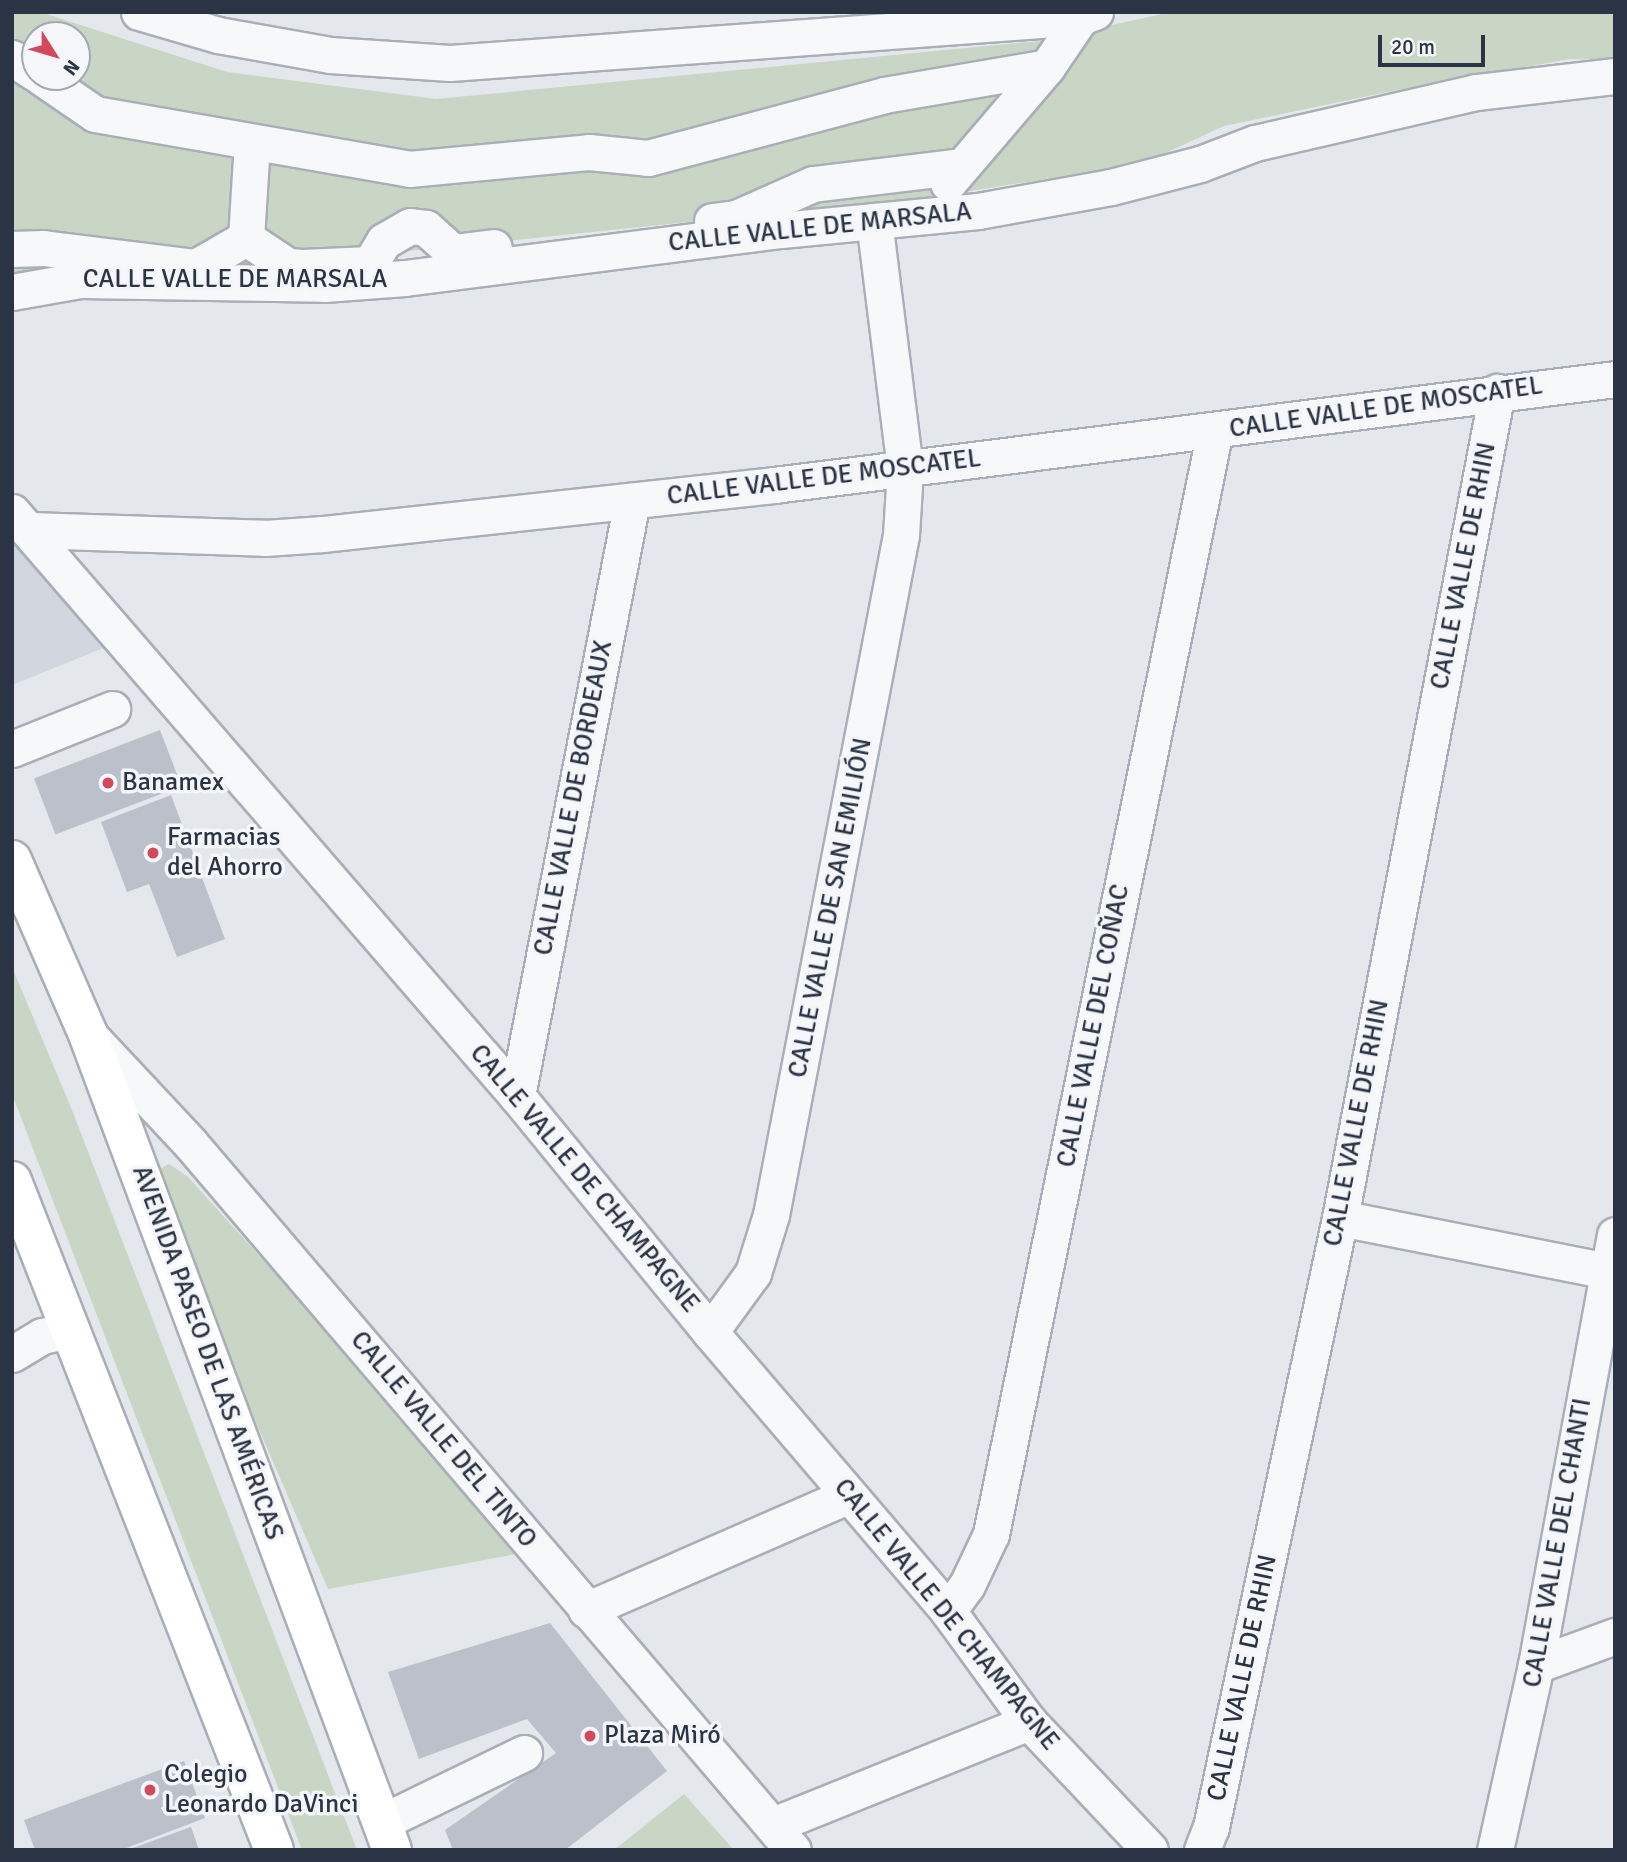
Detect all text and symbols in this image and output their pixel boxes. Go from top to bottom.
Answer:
north arrow [21,21,91,91]
scale bar [1382,21,1489,65]
text: 20 m [1391,34,1435,60]
text: N [58,55,85,80]
street label: CALLE VALLE DE MARSALA [667,197,973,259]
street label: CALLE VALLE DE MARSALA [83,264,387,296]
street label: CALLE VALLE DE MOSCATEL [1227,371,1545,445]
street label: CALLE VALLE DE RHIN [1425,440,1503,692]
street label: CALLE VALLE DE MOSCATEL [665,443,983,513]
street label: CALLE VALLE DE BORDEAUX [528,638,620,958]
street label: CALLE VALLE DE SAN EMILIÓN [783,736,879,1080]
place label: Banamex [122,767,224,799]
marker: Banamex [100,775,116,791]
place label: Farmacias del Ahorro [167,822,283,884]
marker: Farmacias del Ahorro [145,845,161,861]
street label: CALLE VALLE DEL COÑAC [1051,882,1137,1170]
street label: CALLE VALLE DE RHIN [1318,997,1396,1249]
street label: CALLE VALLE DE CHAMPAGNE [463,1039,705,1319]
street label: AVENIDA PASEO DE LAS AMÉRICAS [125,1162,289,1544]
street label: CALLE VALLE DEL TINTO [343,1325,543,1555]
street label: CALLE VALLE DEL CHANTI [1517,1396,1599,1690]
street label: CALLE VALLE DE CHAMPAGNE [827,1473,1065,1757]
street label: CALLE VALLE DE RHIN [1202,1552,1284,1804]
place label: Plaza Miró [604,1720,721,1752]
marker: Plaza Miró [582,1728,598,1744]
place label: Colegio Leonardo DaVinci [164,1759,359,1820]
marker: Colegio Leonardo DaVinci [142,1782,158,1798]

